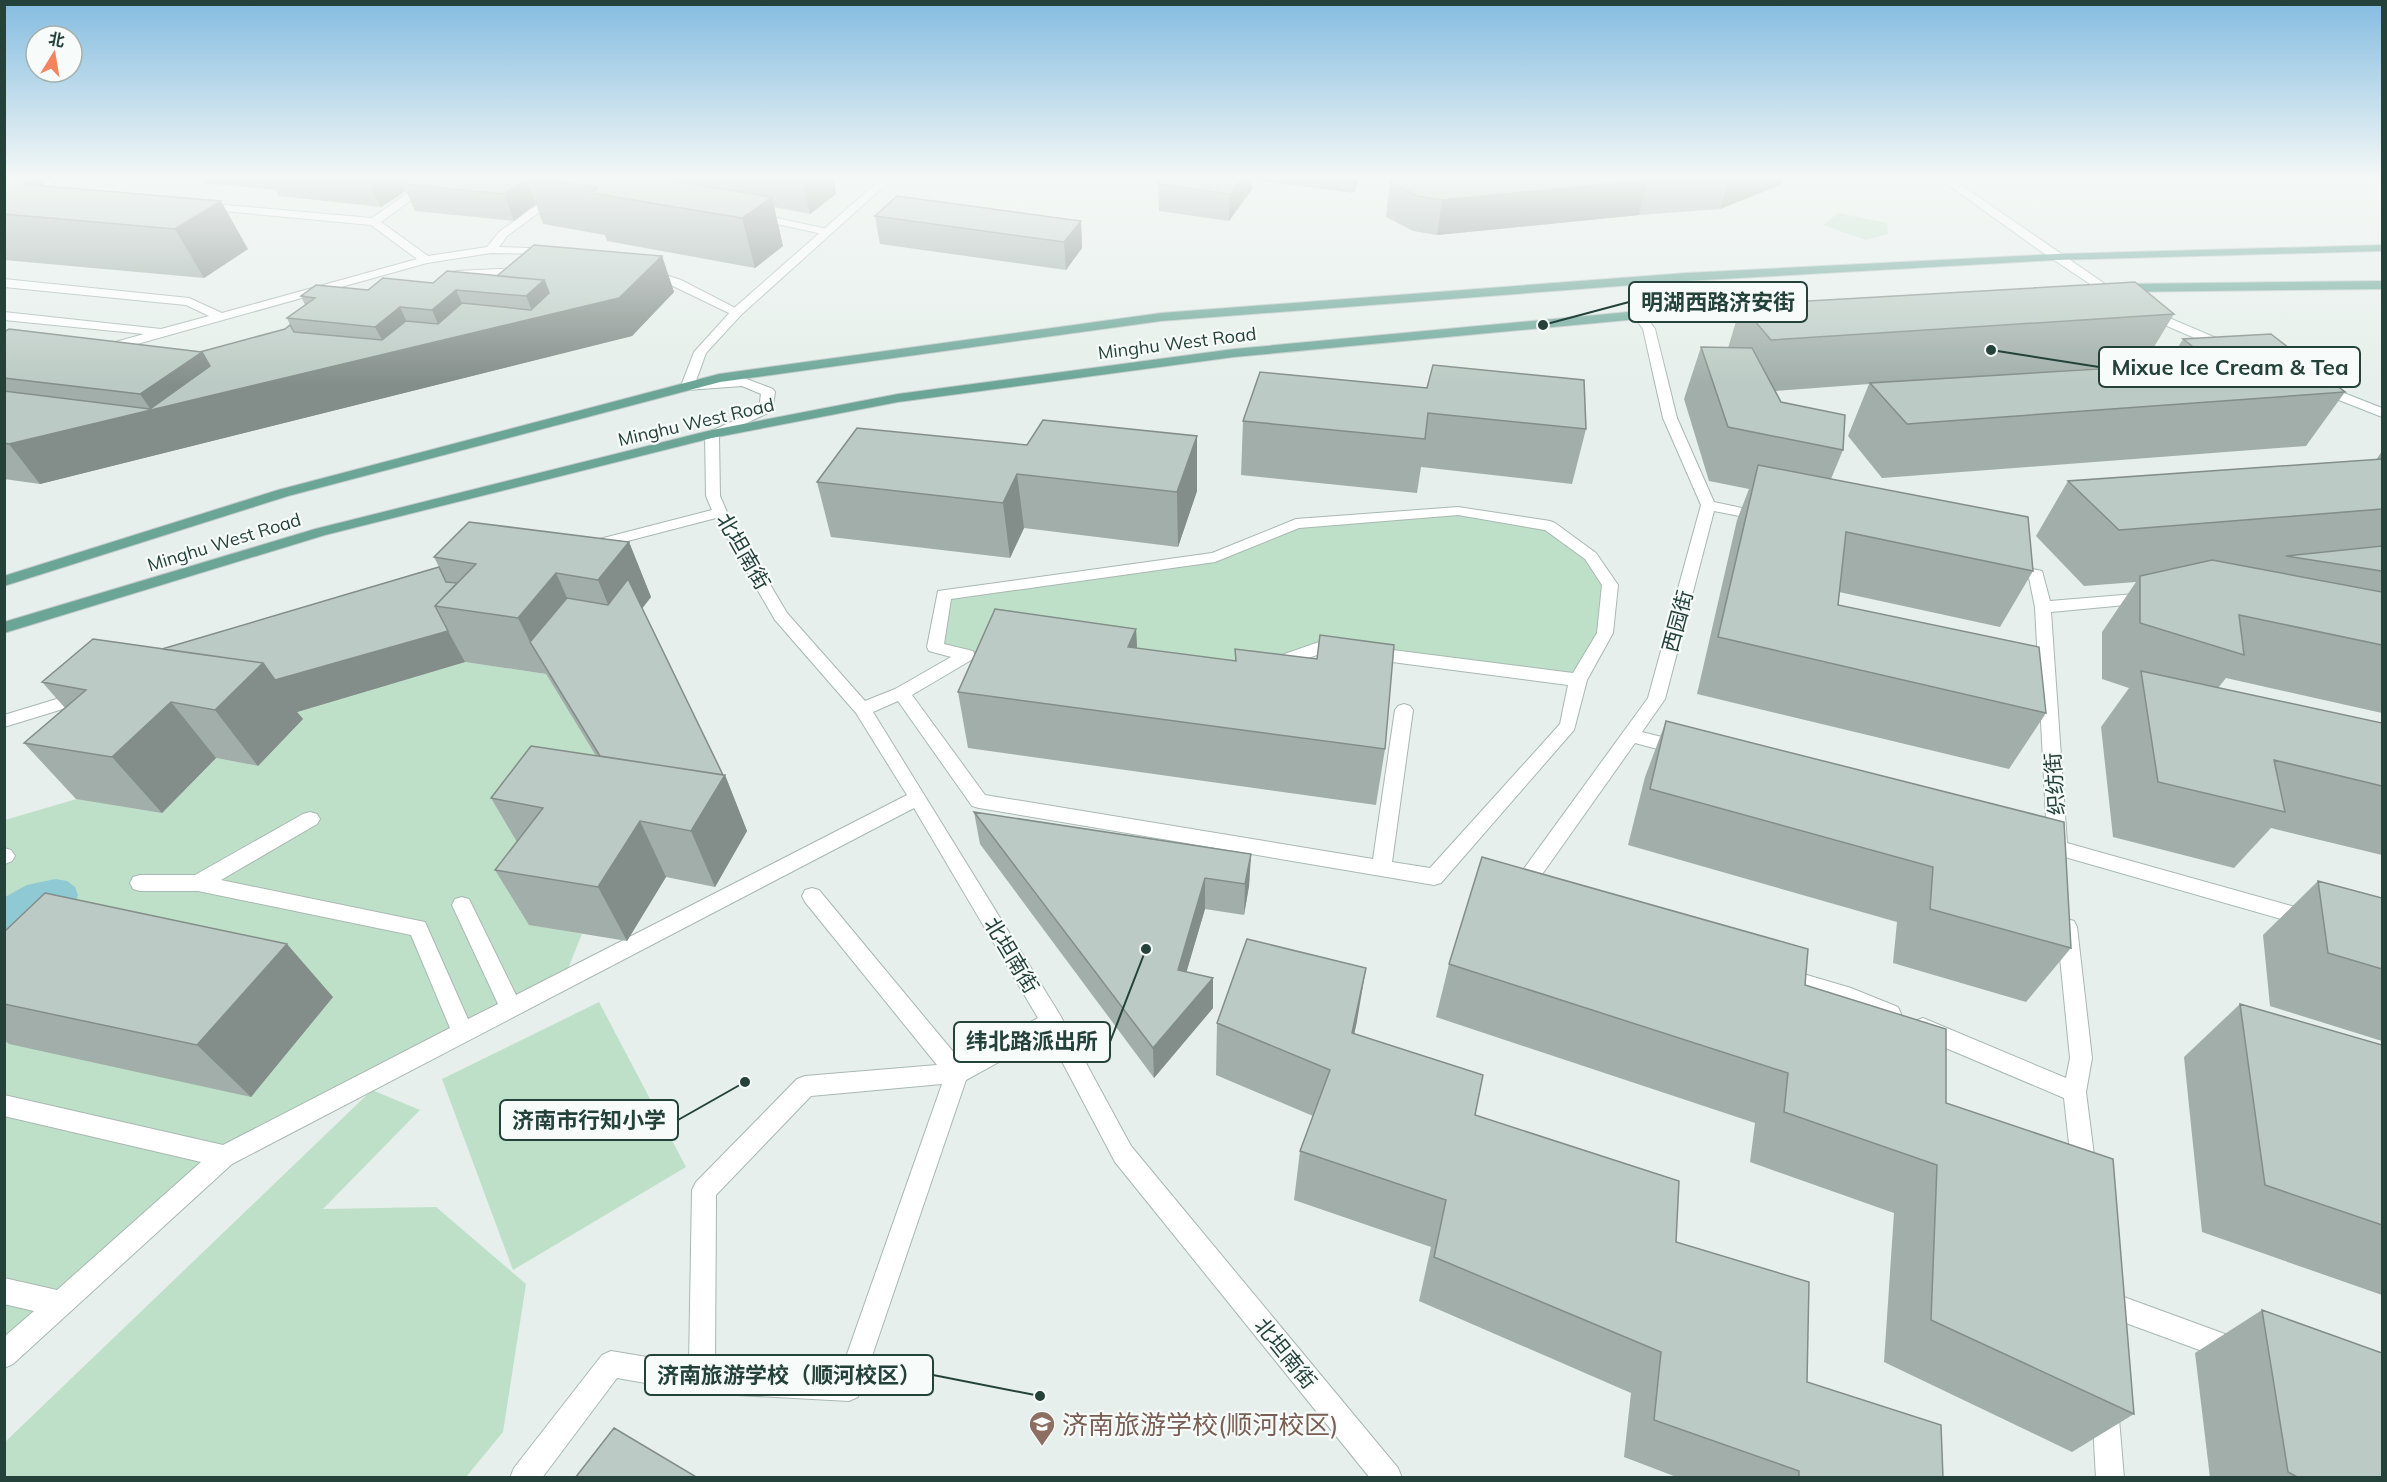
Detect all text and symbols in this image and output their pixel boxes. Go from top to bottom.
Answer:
north arrow [24,24,84,84]
text: 北 [47,28,67,51]
callout: 明湖西路济安街 [1629,282,1807,322]
text: 明湖西路济安街 [1641,288,1795,316]
street label: Minghu West Road [1096,322,1258,364]
callout: Mixue Ice Cream & Tea [2099,347,2360,387]
text: Mixue Ice Cream & Tea [2111,353,2349,381]
street label: Minghu West Road [616,393,776,451]
street label: Minghu West Road [144,508,304,576]
street label: 北坦南街 [712,508,776,594]
street label: 西园街 [1656,587,1698,655]
street label: 织纺街 [2039,752,2069,816]
street label: 北坦南街 [979,912,1045,998]
callout: 纬北路派出所 [954,1022,1110,1062]
text: 纬北路派出所 [966,1027,1098,1055]
callout: 济南市行知小学 [500,1100,678,1140]
text: 济南市行知小学 [512,1106,666,1134]
street label: 北坦南街 [1249,1312,1323,1394]
callout: 济南旅游学校（顺河校区） [645,1355,933,1395]
text: 济南旅游学校（顺河校区） [657,1361,921,1389]
place label: 济南旅游学校(顺河校区) [1062,1408,1339,1441]
school or university icon: 济南旅游学校(顺河校区) [1027,1409,1057,1447]

